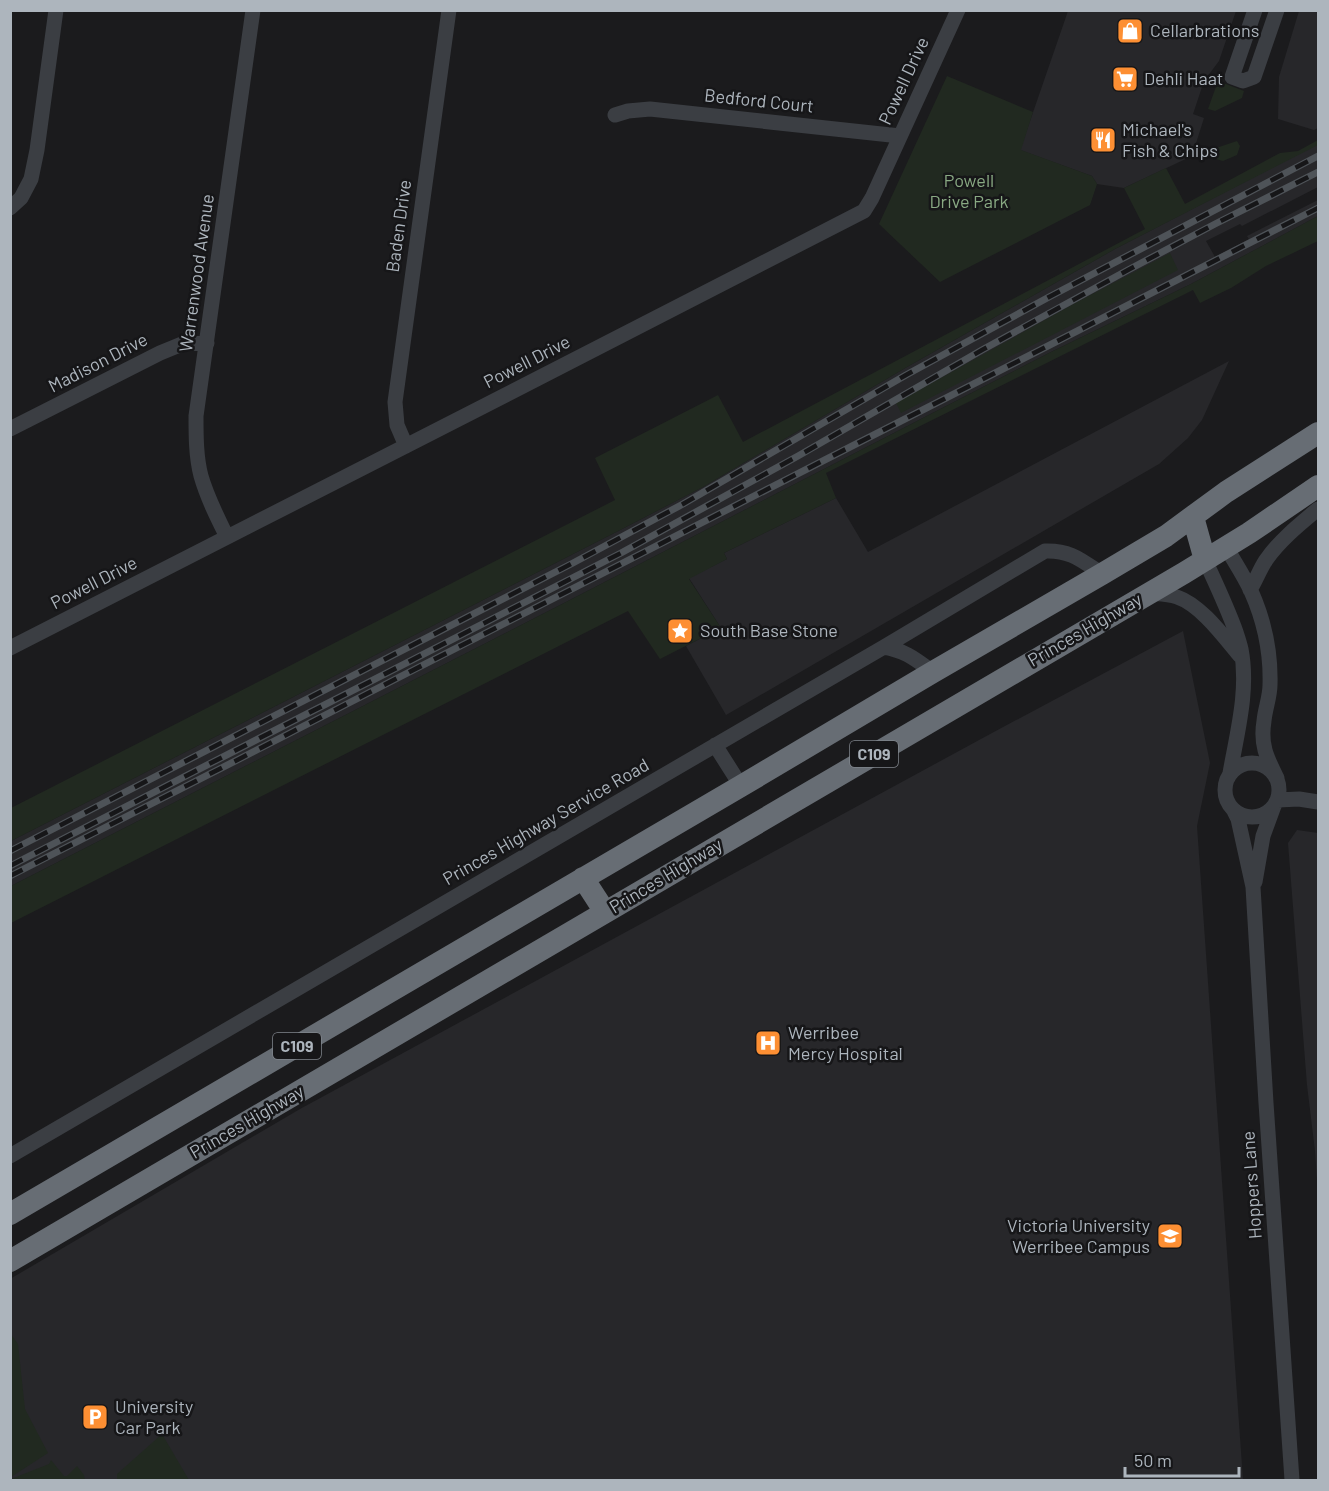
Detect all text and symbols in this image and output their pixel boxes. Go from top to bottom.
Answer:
shop icon: Cellarbrations [1115,16,1145,46]
place label: Cellarbrations [1150,19,1259,41]
street label: Powell Drive [873,33,933,128]
supermarket icon: Dehli Haat [1110,64,1140,94]
place label: Dehli Haat [1144,67,1223,89]
street label: Bedford Court [703,83,815,117]
place label: Michael's Fish & Chips [1122,118,1218,161]
restaurant icon: Michael's Fish & Chips [1088,125,1118,155]
park label: Powell Drive Park [929,169,1009,212]
street label: Baden Drive [381,178,415,274]
street label: Warrenwood Avenue [174,192,218,353]
street label: Madison Drive [44,328,151,397]
street label: Powell Drive [480,330,573,392]
street label: Powell Drive [47,551,140,613]
street label: Princes Highway [1024,588,1145,671]
place icon: South Base Stone [665,616,695,646]
place label: South Base Stone [700,619,838,641]
road number: C109 [850,741,898,767]
street label: Princes Highway Service Road [439,753,652,889]
street label: Princes Highway [605,833,726,918]
place label: Werribee Mercy Hospital [788,1021,903,1064]
hospital icon: Werribee Mercy Hospital [753,1028,783,1058]
road number: C109 [273,1033,321,1059]
street label: Princes Highway [186,1080,307,1163]
street label: Hoppers Lane [1236,1130,1266,1240]
place label: Victoria University Werribee Campus [1007,1214,1150,1257]
school or university icon: Victoria University Werribee Campus [1155,1221,1185,1251]
place label: University Car Park [115,1395,193,1438]
parking icon: University Car Park [80,1402,110,1432]
scale bar [1125,1440,1239,1478]
text: 50 m [1134,1449,1172,1471]

